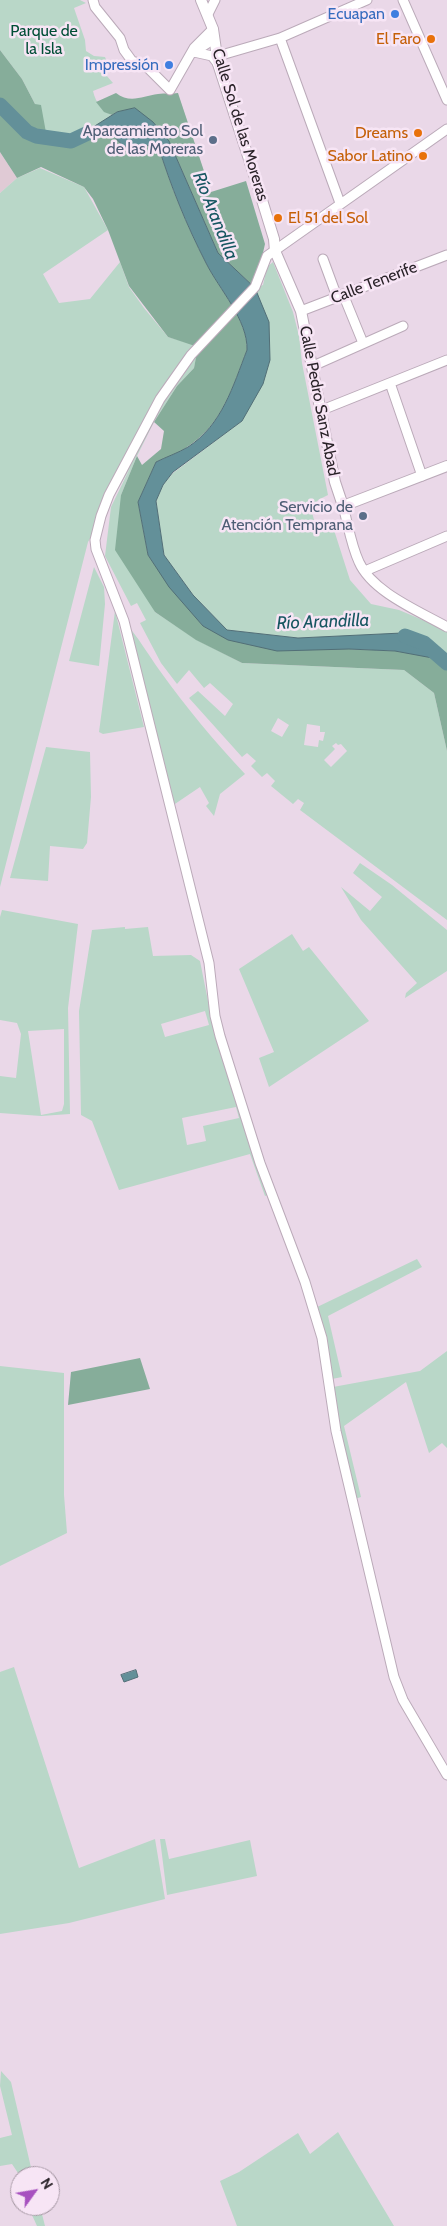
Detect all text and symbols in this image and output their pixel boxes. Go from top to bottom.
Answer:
place label: Ecuapan [328,4,385,24]
marker: Ecuapan [389,8,401,20]
park label: Parque de la Isla [10,21,78,59]
place label: El Faro [376,29,421,49]
marker: El Faro [425,33,437,45]
street label: Calle Sol de las Moreras [208,46,272,204]
place label: Impressión [85,55,159,75]
marker: Impressión [163,59,175,71]
place label: Aparcamiento Sol de las Moreras [83,121,203,159]
place label: Dreams [355,123,408,143]
marker: Dreams [412,127,424,139]
marker: Aparcamiento Sol de las Moreras [207,134,219,146]
place label: Sabor Latino [328,146,413,166]
marker: Sabor Latino [417,150,429,162]
water label: Río Arandilla [188,169,242,263]
place label: El 51 del Sol [288,208,368,228]
marker: El 51 del Sol [272,212,284,224]
street label: Calle Tenerife [328,258,420,308]
street label: Calle Pedro Sanz Abad [295,324,343,478]
place label: Servicio de Atención Temprana [221,497,353,535]
marker: Servicio de Atención Temprana [357,510,369,522]
water label: Río Arandilla [276,610,370,634]
north arrow [10,2166,60,2216]
text: N [37,2175,57,2193]

